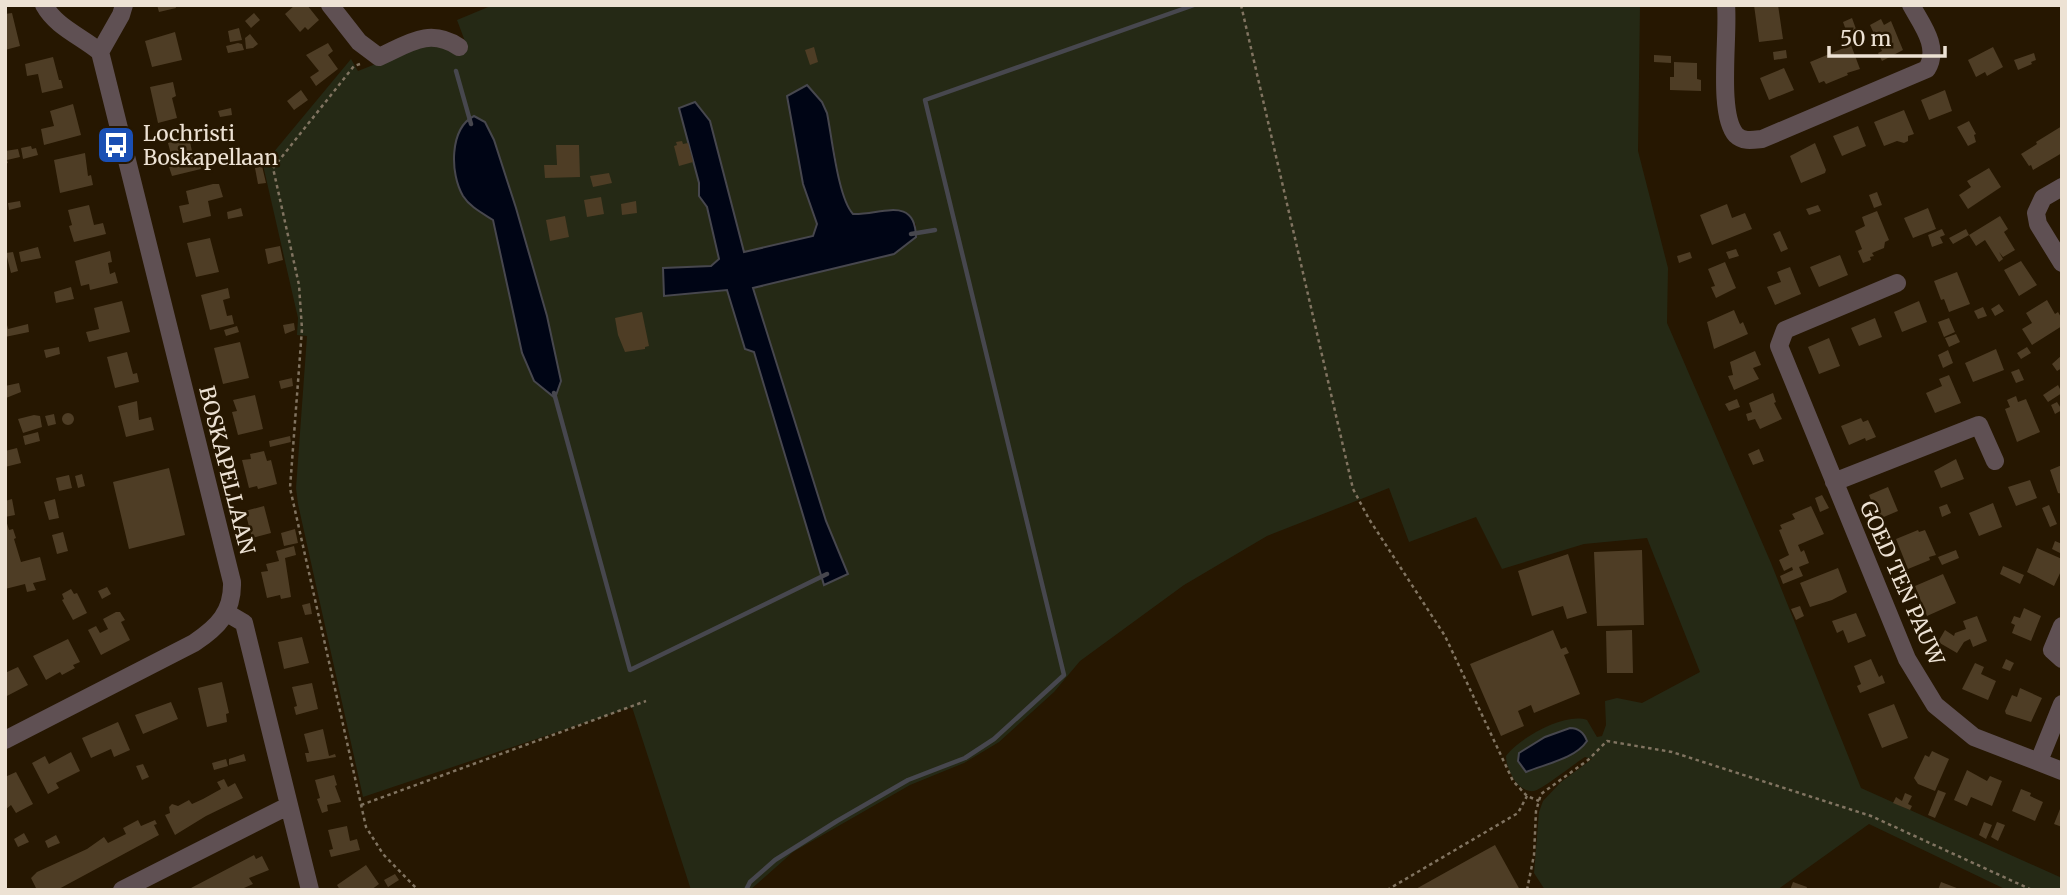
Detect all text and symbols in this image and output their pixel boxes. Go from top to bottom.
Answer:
scale bar [1829,14,1944,58]
text: 50 m [1840,25,1891,52]
place label: Lochristi Boskapellaan [143,120,278,171]
bus stop icon: Lochristi Boskapellaan [95,124,137,166]
street label: BOSKAPELLAAN [193,383,261,557]
street label: GOED TEN PAUW [1854,497,1951,670]

